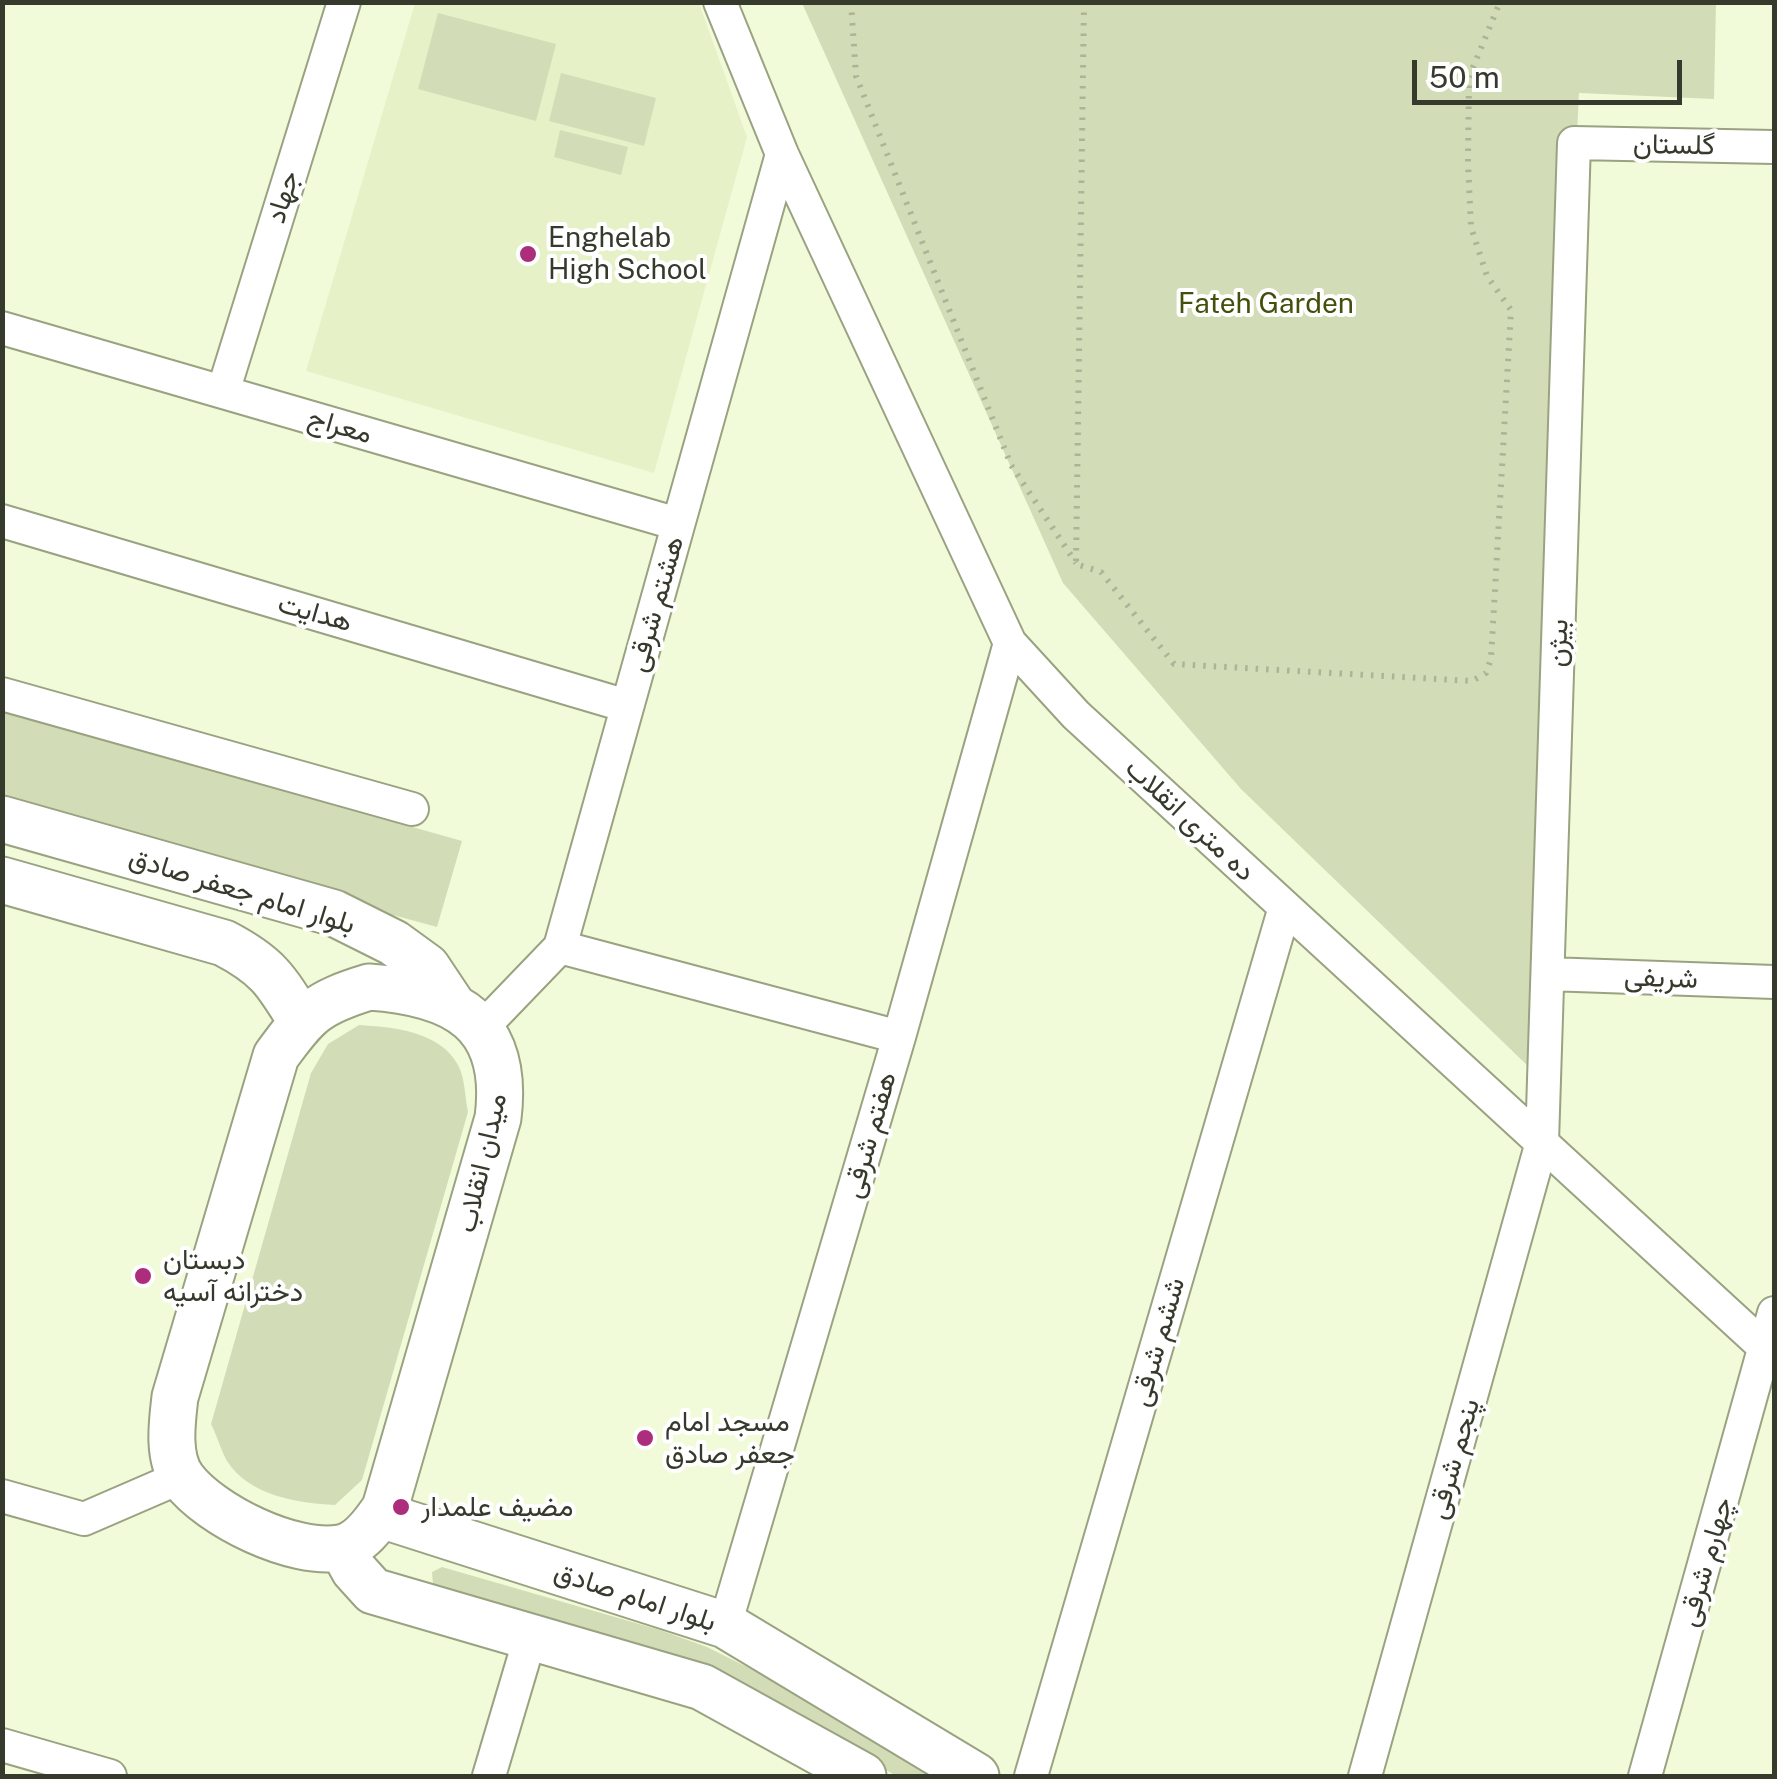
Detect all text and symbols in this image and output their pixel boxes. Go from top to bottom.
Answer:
scale bar [1417,40,1687,102]
text: 50 m [1429,59,1500,95]
street label: گلستان [1633,127,1715,163]
street label: جهاد [259,167,307,227]
place label: Enghelab High School [548,221,707,287]
marker: Enghelab High School [517,243,539,265]
park label: Fateh Garden [1178,287,1354,321]
street label: معراج [304,401,376,451]
street label: هشتم شرقی [621,532,691,676]
street label: هدایت [274,586,356,640]
street label: بیژن [1540,618,1576,668]
street label: ده متری انقلاب [1118,751,1262,889]
street label: بلوار امام جعفر صادق [125,841,359,941]
street label: شریفی [1624,960,1698,996]
street label: هفتم شرقی [836,1068,904,1202]
street label: میدان انقلاب [450,1090,514,1236]
place label: دبستان دخترانه آسیه [163,1243,303,1309]
marker: دبستان دخترانه آسیه [132,1265,154,1287]
street label: ششم شرقی [1124,1274,1192,1410]
street label: پنجم شرقی [1421,1395,1487,1523]
place label: مسجد امام جعفر صادق [665,1405,795,1471]
marker: مسجد امام جعفر صادق [634,1427,656,1449]
place label: مضیف علمدار [421,1490,574,1524]
street label: چهارم شرقی [1672,1494,1740,1630]
marker: مضیف علمدار [390,1496,412,1518]
street label: بلوار امام صادق [550,1555,720,1639]

